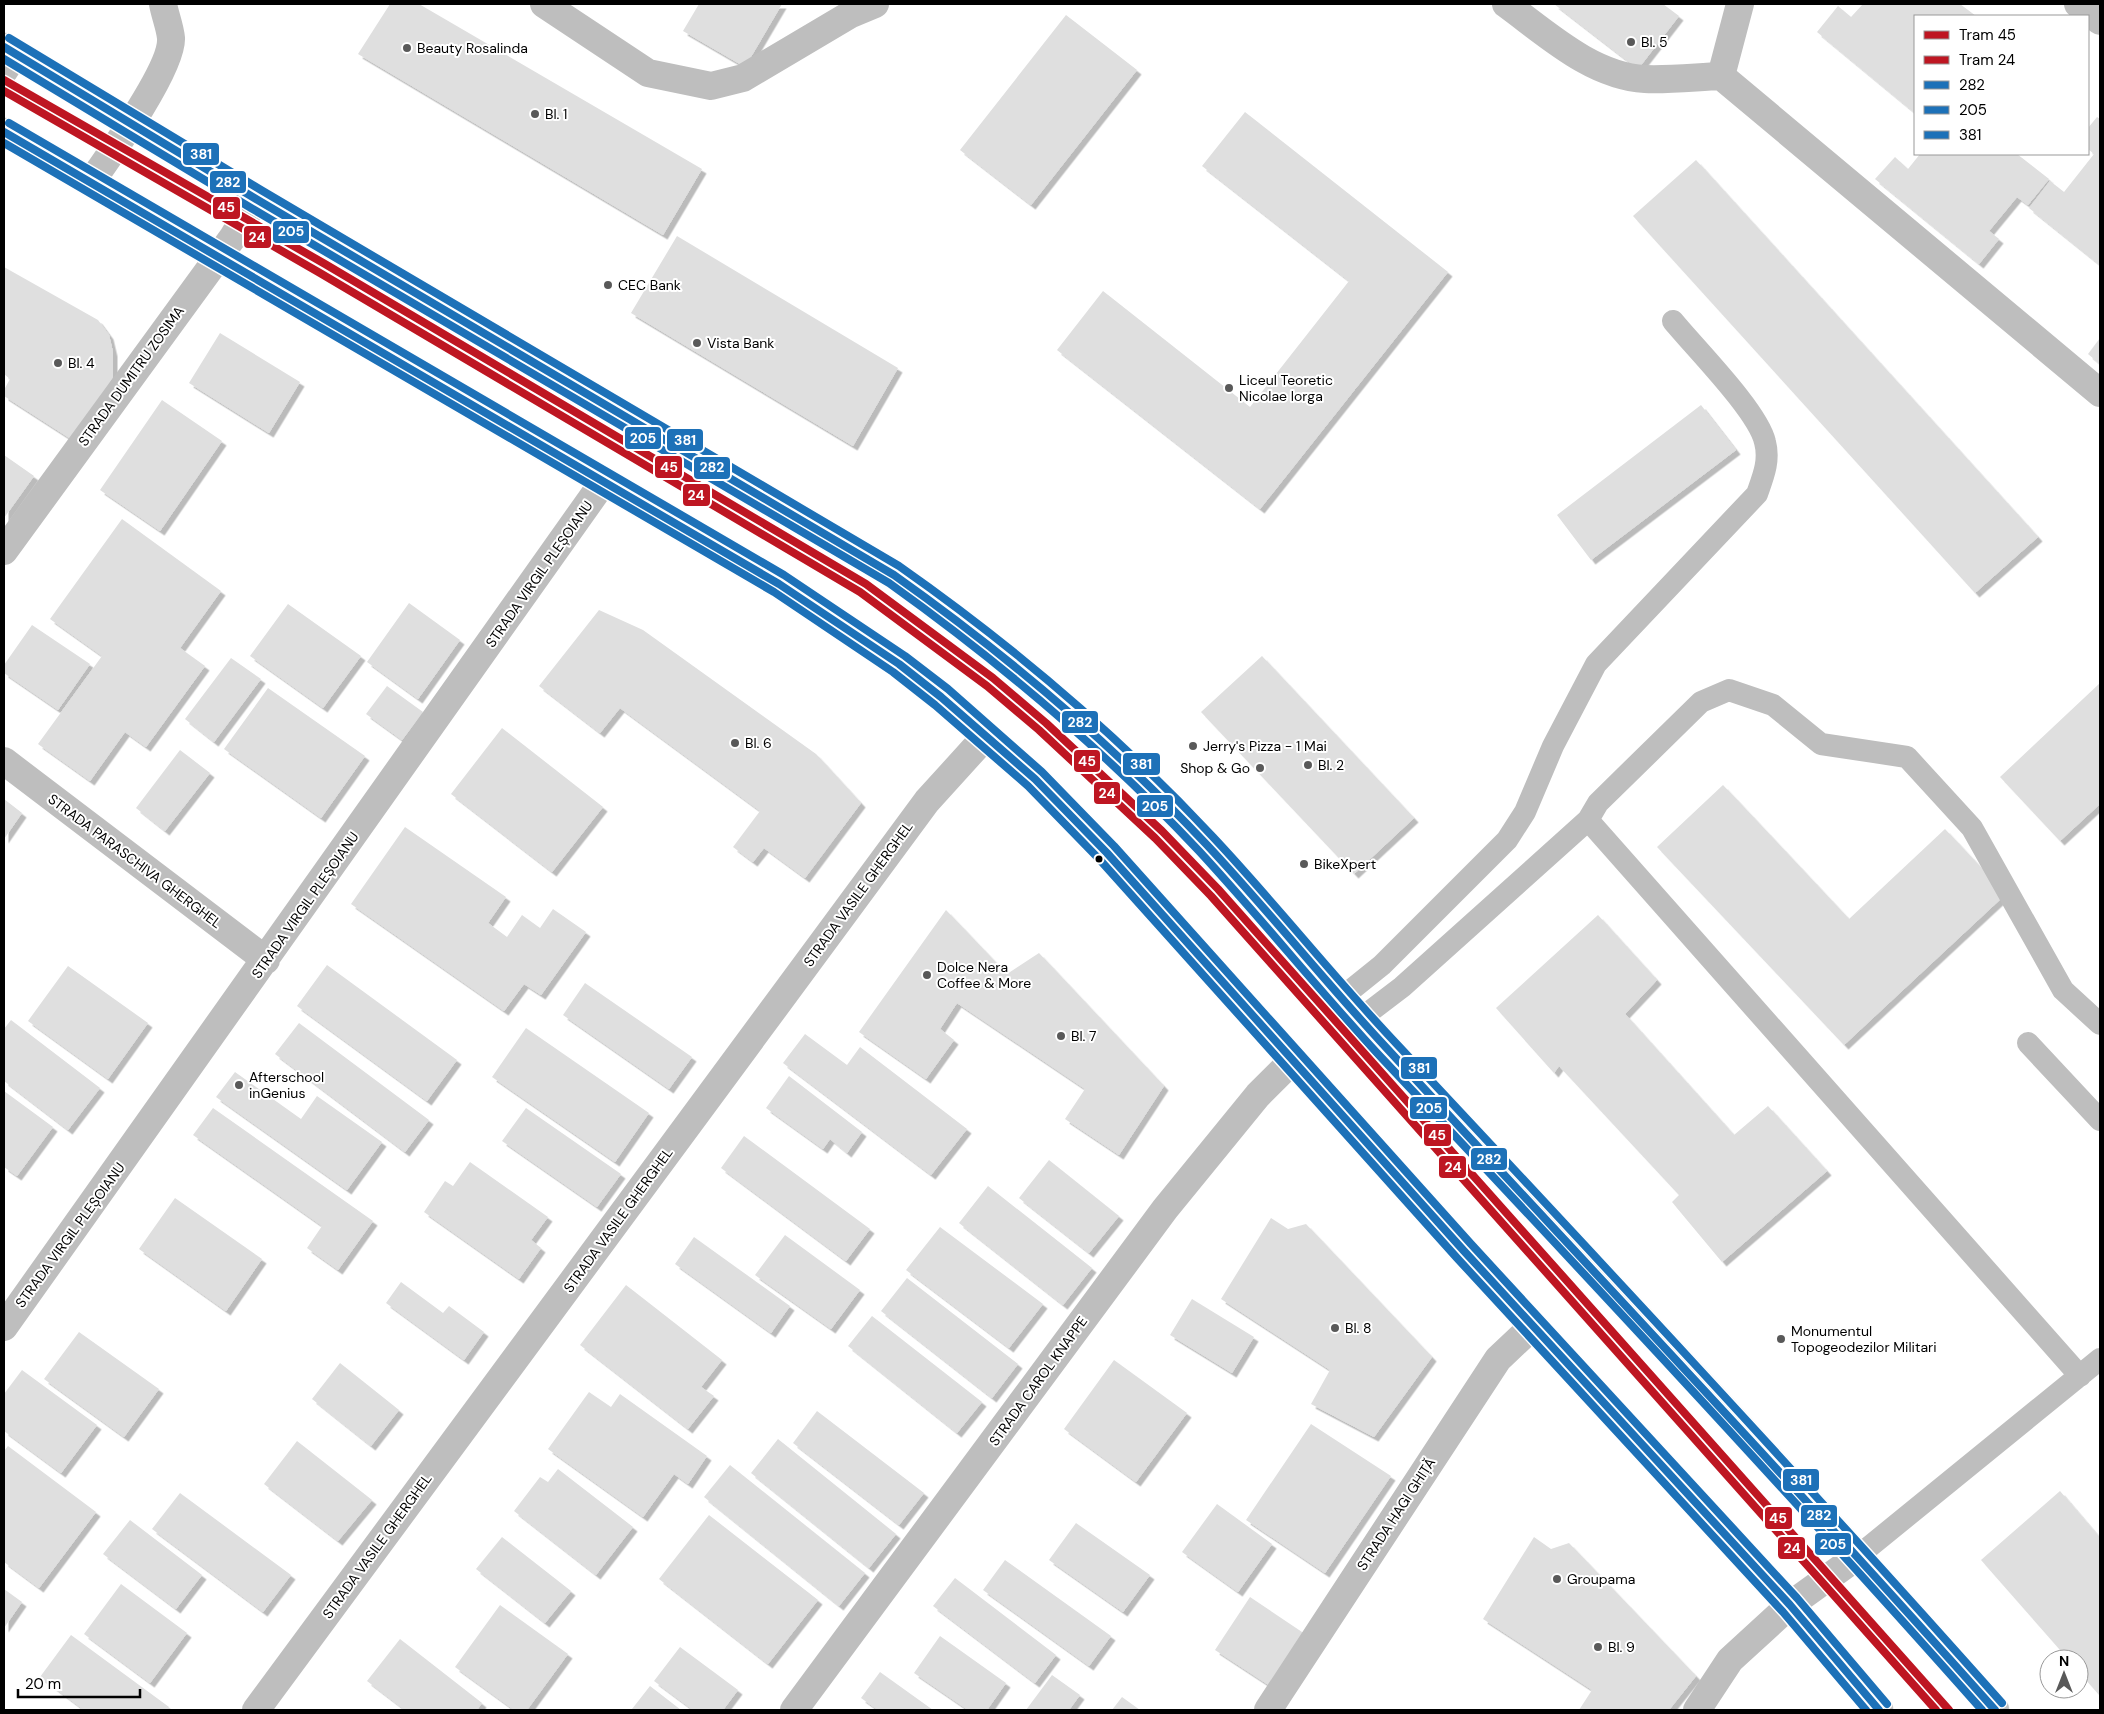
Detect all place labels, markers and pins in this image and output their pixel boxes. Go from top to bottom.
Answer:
place label: Bl. 5 [1641,33,1668,51]
marker: Bl. 5 [1625,36,1637,48]
place label: Beauty Rosalinda [417,39,528,57]
marker: Beauty Rosalinda [401,42,413,54]
place label: Bl. 1 [545,105,567,123]
marker: Bl. 1 [529,108,541,120]
place label: CEC Bank [618,276,681,294]
marker: CEC Bank [602,279,614,291]
place label: Vista Bank [707,334,774,352]
marker: Vista Bank [691,337,703,349]
place label: Bl. 4 [68,354,95,372]
marker: Bl. 4 [52,357,64,369]
place label: Liceul Teoretic Nicolae Iorga [1239,371,1333,405]
marker: Liceul Teoretic Nicolae Iorga [1223,382,1235,394]
place label: Bl. 6 [745,734,772,752]
marker: Bl. 6 [729,737,741,749]
place label: Jerry's Pizza - 1 Mai [1203,737,1327,755]
marker: Jerry's Pizza - 1 Mai [1187,740,1199,752]
place label: Bl. 2 [1318,756,1344,774]
place label: Shop & Go [1180,759,1250,777]
marker: Bl. 2 [1302,759,1314,771]
marker: Shop & Go [1254,762,1266,774]
unlabelled marker [1094,854,1104,864]
place label: BikeXpert [1314,855,1376,873]
marker: BikeXpert [1298,858,1310,870]
place label: Dolce Nera Coffee & More [937,958,1031,992]
marker: Dolce Nera Coffee & More [921,969,933,981]
place label: Bl. 7 [1071,1027,1097,1045]
marker: Bl. 7 [1055,1030,1067,1042]
place label: Afterschool inGenius [249,1068,324,1102]
marker: Afterschool inGenius [233,1079,245,1091]
place label: Bl. 8 [1345,1319,1372,1337]
marker: Bl. 8 [1329,1322,1341,1334]
place label: Monumentul Topogeodezilor Militari [1791,1322,1937,1356]
marker: Monumentul Topogeodezilor Militari [1775,1333,1787,1345]
place label: Groupama [1567,1570,1635,1588]
marker: Groupama [1551,1573,1563,1585]
place label: Bl. 9 [1608,1638,1635,1656]
marker: Bl. 9 [1592,1641,1604,1653]

